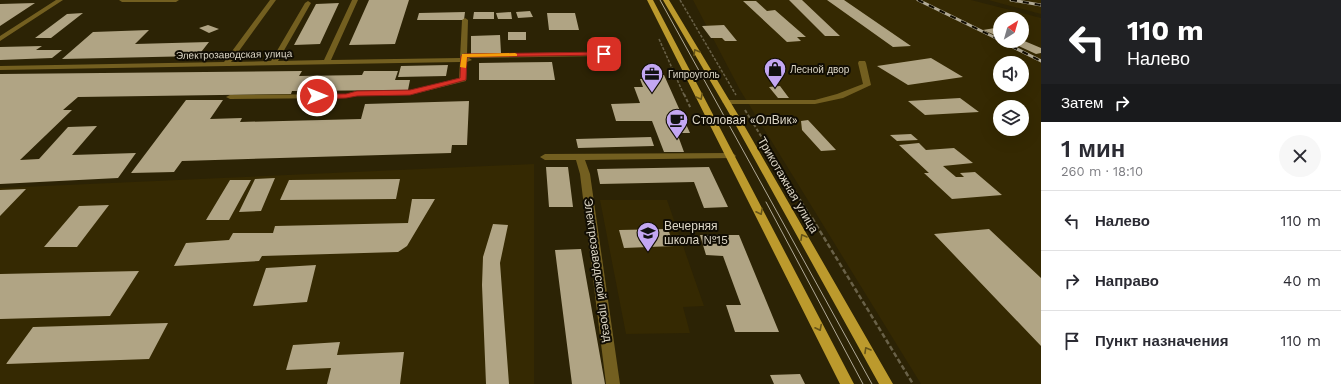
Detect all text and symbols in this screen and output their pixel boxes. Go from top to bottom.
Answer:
north arrow [993,12,1029,48]
map controls [993,12,1029,136]
text: 110 m [1127,14,1204,47]
icon: left [1061,16,1113,68]
pin [587,37,621,71]
icon: arrive [593,43,615,65]
street label: Электрозаводская улица [176,48,293,61]
text: Налево [1127,48,1190,69]
one-way arrow [694,49,701,56]
shop icon: Лесной двор [762,56,788,89]
button: sound [993,56,1029,92]
office icon: Гипроуголь [639,61,665,94]
place label: Лесной двор [790,64,850,75]
place label: Гипроуголь [668,69,720,80]
position arrow [296,75,338,117]
icon: right [1111,92,1133,114]
one-way arrow [696,93,703,100]
text: Затем [1061,94,1103,112]
button: layers [993,100,1029,136]
cafe icon: Столовая «ОлВик» [664,107,690,140]
place label: Столовая «ОлВик» [692,113,798,127]
street label: Трикотажная улица [755,134,821,236]
text: 1 мин [1061,135,1125,163]
button: close [1279,135,1321,177]
text: 260 m · 18:10 [1061,164,1143,179]
street label: Электрозаводской проезд [581,197,615,343]
one-way arrow [755,208,763,216]
icon: left [1061,210,1083,232]
text: Налево [1095,212,1150,230]
text: 110 m [1281,212,1321,230]
place label: Вечерняя школа №15 [664,219,728,247]
school or university icon: Вечерняя школа №15 [635,220,661,253]
one-way arrow [801,234,808,241]
icon: right [1061,270,1083,292]
text: Направо [1095,272,1159,290]
text: 40 m [1283,272,1321,290]
one-way arrow [814,324,822,332]
icon: arrive [1061,330,1083,352]
text: Пункт назначения [1095,332,1228,350]
text: 110 m [1281,332,1321,350]
one-way arrow [865,347,872,354]

